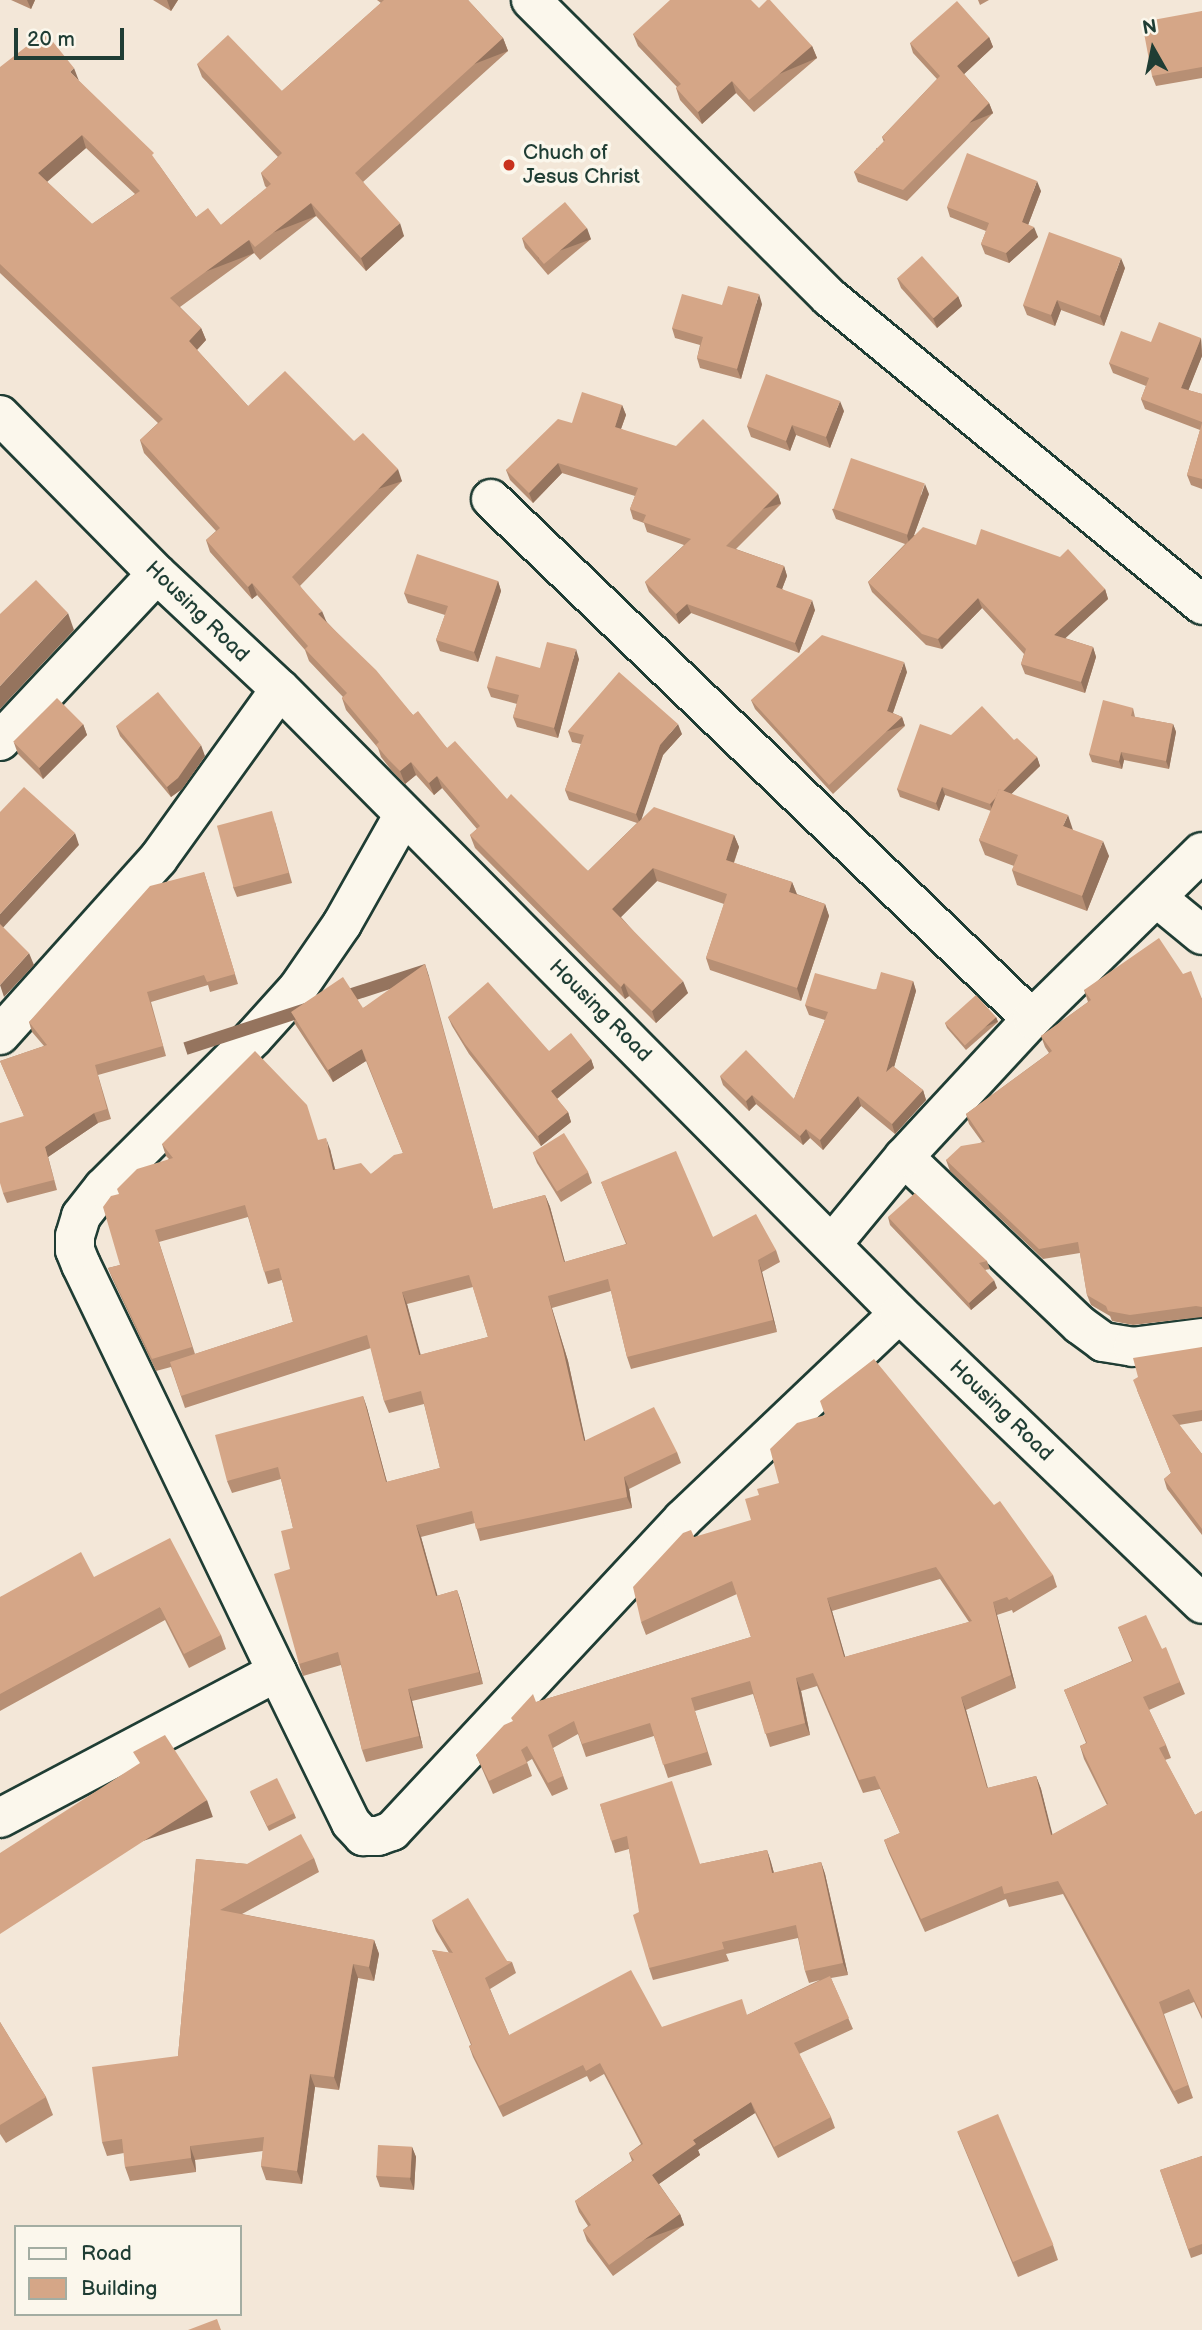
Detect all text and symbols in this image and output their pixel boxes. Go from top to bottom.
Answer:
scale bar [18,14,128,58]
north arrow [1118,14,1188,84]
text: N [1141,15,1158,40]
text: 20 m [27,27,75,52]
place label: Chuch of Jesus Christ [523,140,640,190]
marker: Chuch of Jesus Christ [501,157,517,173]
street label: Housing Road [140,556,254,668]
street label: Housing Road [544,955,656,1067]
street label: Housing Road [944,1355,1058,1467]
legend [14,2225,242,2316]
text: Road [81,2241,132,2266]
text: Building [81,2276,157,2301]

